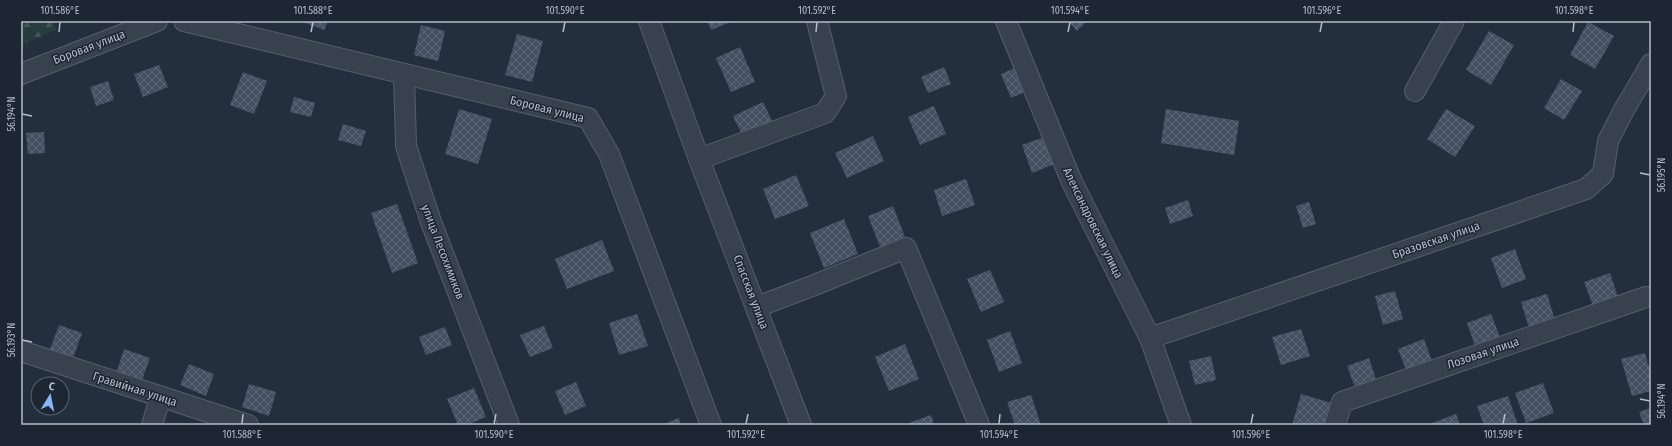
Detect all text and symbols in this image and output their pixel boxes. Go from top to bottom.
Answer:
text: 101.586°E [41,5,80,17]
text: 101.588°E [294,5,333,17]
text: 101.590°E [546,5,585,17]
text: 101.592°E [798,5,836,17]
text: 101.594°E [1051,5,1090,17]
text: 101.596°E [1303,5,1342,17]
text: 101.598°E [1555,5,1594,17]
street label: Боровая улица [51,27,127,67]
street label: Боровая улица [508,93,586,125]
text: 56.194°N [6,97,18,131]
text: 56.195°N [1656,158,1668,192]
street label: Александровская улица [1060,165,1126,281]
street label: улица Лесохимиков [418,203,468,301]
street label: Бразовская улица [1391,218,1482,261]
street label: Спасская улица [730,253,772,331]
text: 56.193°N [6,323,18,357]
street label: Лозовая улица [1445,334,1521,372]
street label: Гравийная улица [91,369,179,409]
north arrow [30,376,70,416]
text: С [48,380,56,394]
text: 56.194°N [1656,384,1668,418]
text: 101.588°E [223,429,262,441]
text: 101.590°E [475,429,514,441]
text: 101.592°E [727,429,765,441]
text: 101.594°E [980,429,1019,441]
text: 101.596°E [1232,429,1271,441]
text: 101.598°E [1484,429,1523,441]

